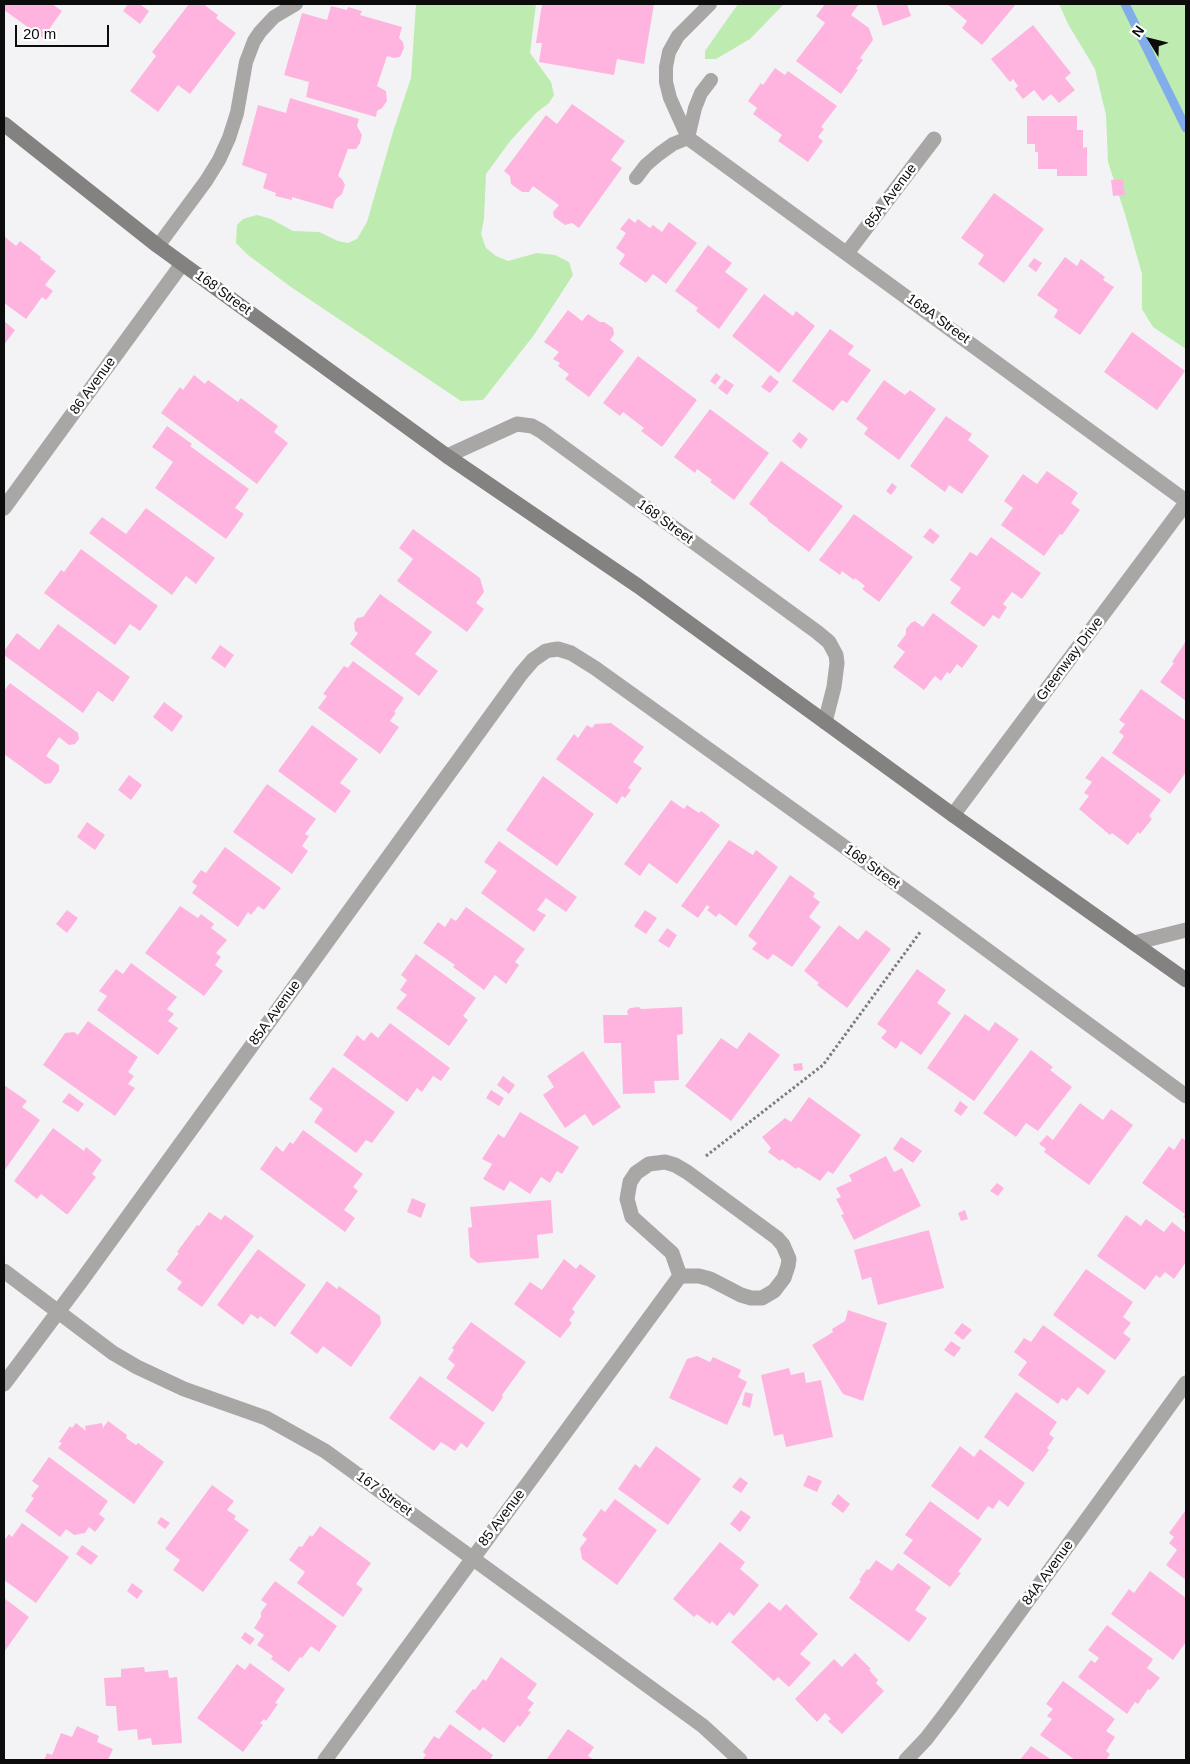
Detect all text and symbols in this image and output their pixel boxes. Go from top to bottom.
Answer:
scale bar [18,15,111,47]
north arrow [1125,15,1175,65]
text: N [1128,22,1147,40]
text: 20 m [23,25,56,42]
street label: 85A Avenue [861,161,921,231]
street label: 168 Street [192,267,254,319]
street label: 168A Street [903,290,973,348]
street label: 86 Avenue [67,354,119,418]
street label: 168 Street [634,496,696,548]
street label: Greenway Drive [1033,614,1107,704]
street label: 168 Street [841,841,903,893]
street label: 85A Avenue [246,977,304,1049]
street label: 167 Street [353,1468,415,1520]
street label: 85 Avenue [475,1486,529,1550]
street label: 84A Avenue [1019,1537,1077,1609]

